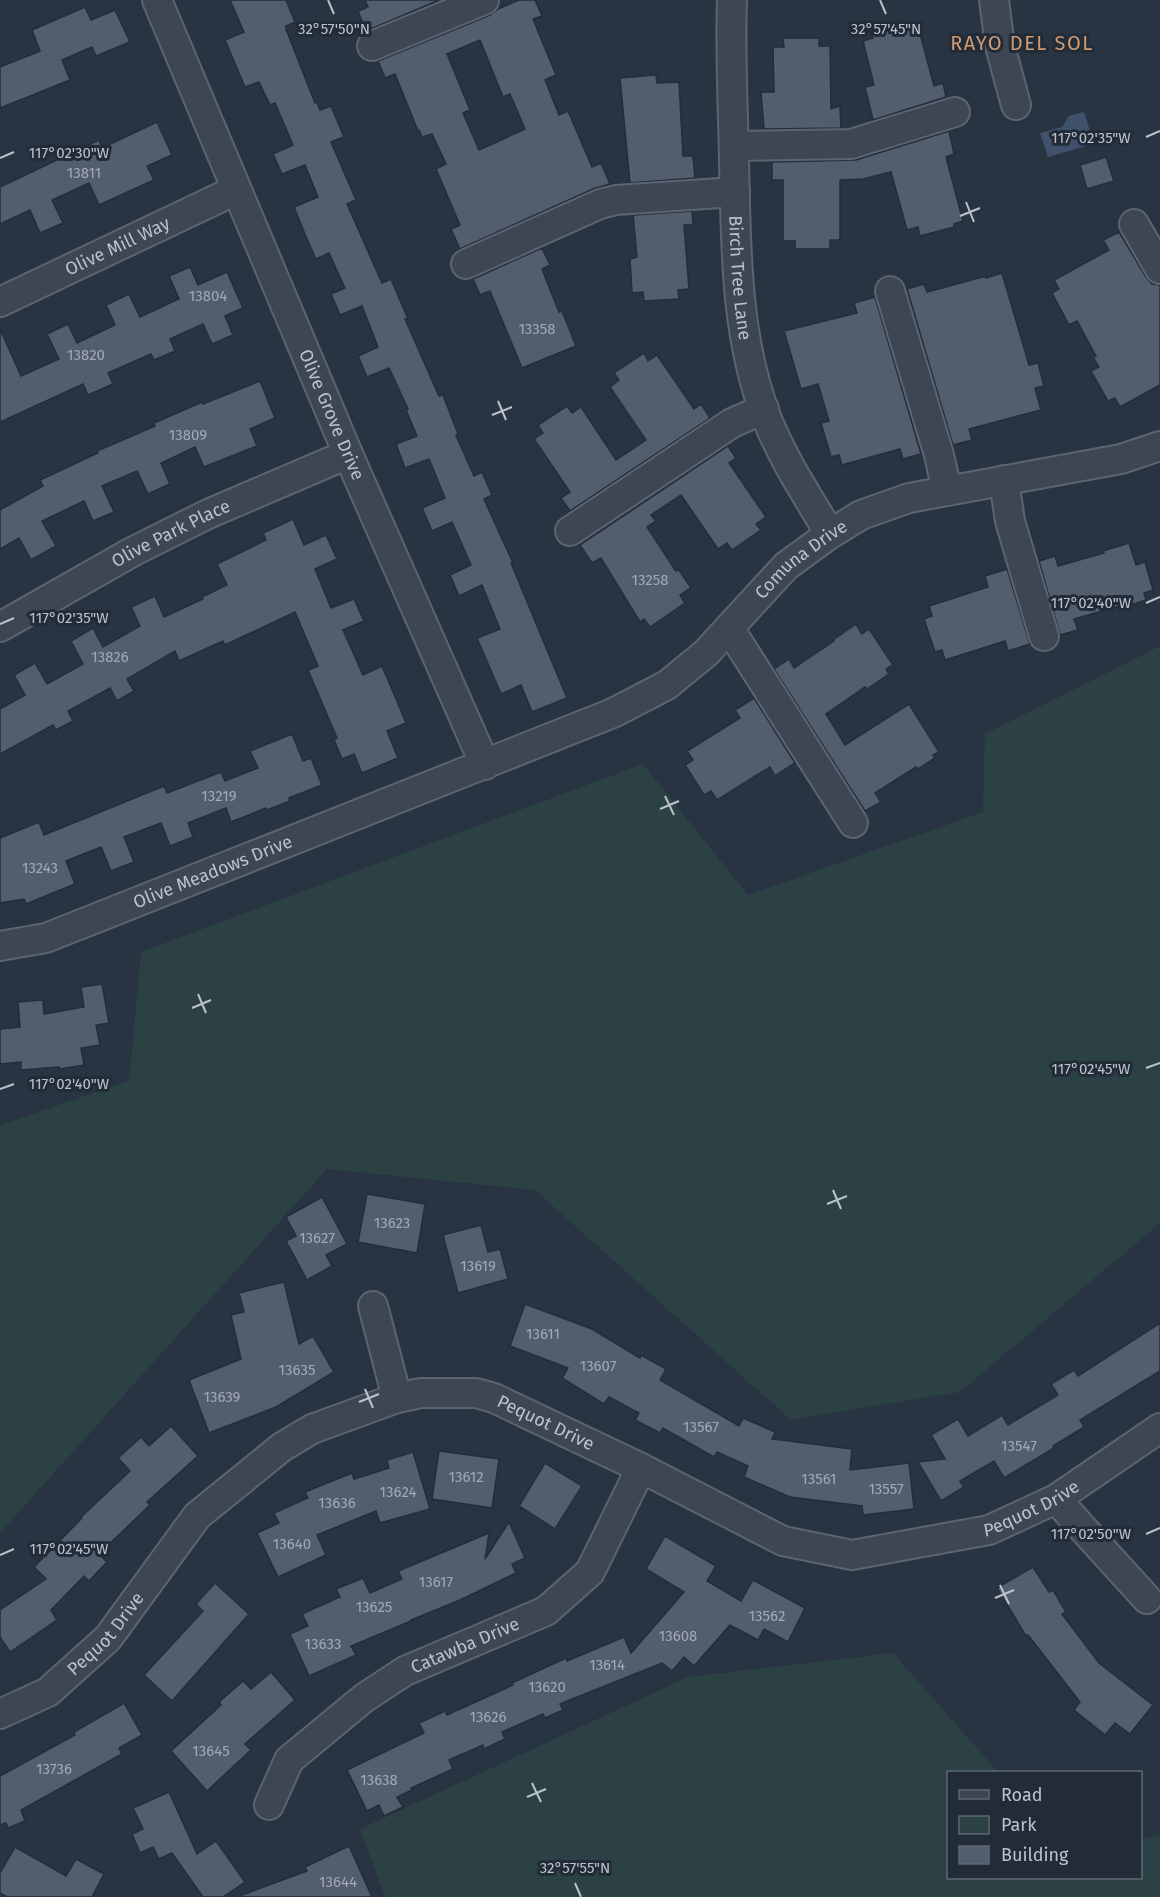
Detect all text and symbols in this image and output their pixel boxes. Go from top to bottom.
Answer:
text: 32°57'50"N [298,20,370,38]
text: 32°57'45"N [851,20,921,38]
district label: RAYO DEL SOL [950,31,1094,55]
text: 117°02'35"W [1051,129,1131,147]
text: 117°02'30"W [29,144,110,162]
house number: 13811 [67,164,101,182]
street label: Olive Mill Way [62,212,174,281]
street label: Birch Tree Lane [724,215,756,342]
house number: 13804 [189,287,227,305]
house number: 13358 [518,320,556,338]
house number: 13820 [67,346,105,364]
street label: Olive Grove Drive [294,346,369,484]
house number: 13809 [169,426,207,444]
street label: Olive Park Place [108,495,234,572]
street label: Comuna Drive [750,515,851,604]
house number: 13258 [631,571,669,589]
text: 117°02'40"W [1051,594,1132,612]
text: 117°02'35"W [29,609,109,627]
house number: 13826 [91,648,129,666]
house number: 13219 [201,787,237,805]
street label: Olive Meadows Drive [130,830,295,913]
house number: 13243 [22,859,58,877]
text: 117°02'45"W [1051,1060,1131,1078]
text: 117°02'40"W [29,1075,110,1093]
house number: 13623 [374,1214,410,1232]
house number: 13627 [299,1229,335,1247]
house number: 13619 [460,1257,496,1275]
house number: 13611 [526,1325,560,1343]
house number: 13607 [580,1357,617,1375]
house number: 13635 [279,1361,315,1379]
house number: 13639 [203,1388,241,1406]
street label: Pequot Drive [494,1390,598,1455]
house number: 13567 [683,1418,719,1436]
house number: 13547 [1001,1437,1037,1455]
house number: 13612 [448,1468,484,1486]
house number: 13561 [801,1470,837,1488]
street label: Pequot Drive [982,1475,1084,1542]
house number: 13557 [868,1480,904,1498]
house number: 13624 [380,1483,416,1501]
house number: 13636 [318,1494,356,1512]
text: 117°02'50"W [1051,1525,1132,1543]
house number: 13640 [273,1535,311,1553]
text: 117°02'45"W [29,1540,109,1558]
house number: 13617 [419,1573,454,1591]
street label: Pequot Drive [63,1588,149,1680]
house number: 13625 [356,1598,392,1616]
house number: 13562 [749,1607,785,1625]
street label: Catawba Drive [407,1613,523,1678]
house number: 13608 [659,1627,697,1645]
house number: 13633 [305,1635,341,1653]
house number: 13614 [589,1656,625,1674]
house number: 13620 [528,1678,566,1696]
house number: 13626 [469,1708,507,1726]
house number: 13645 [192,1742,230,1760]
house number: 13736 [36,1760,72,1778]
house number: 13638 [360,1771,398,1789]
legend [947,1771,1142,1879]
text: Road [1001,1784,1043,1806]
text: Park [1001,1814,1037,1836]
text: Building [1001,1844,1069,1866]
text: 32°57'55"N [540,1859,610,1877]
house number: 13644 [319,1873,357,1891]

